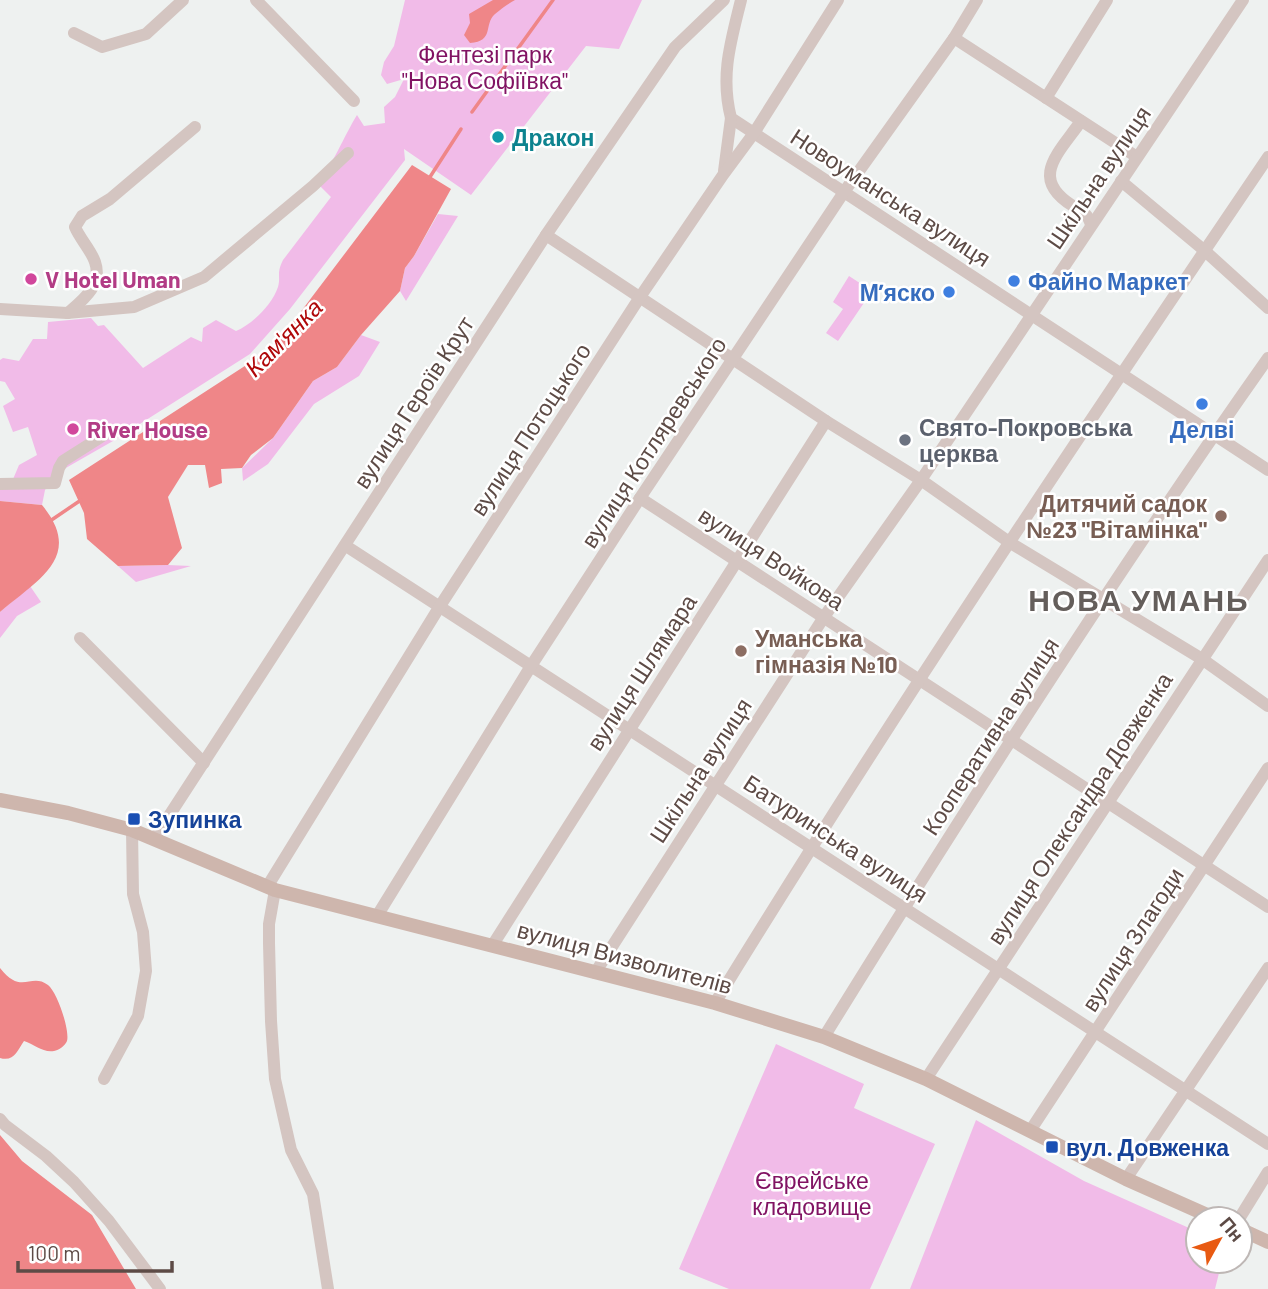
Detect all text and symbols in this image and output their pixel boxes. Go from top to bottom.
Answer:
park label: Фентезі парк "Нова Софіївка" [402,40,568,94]
street label: Шкільна вулиця [1040,100,1156,254]
street label: Новоуманська вулиця [786,122,996,272]
place label: Дракон [512,123,594,151]
marker: Дракон [490,129,506,145]
place label: V Hotel Uman [45,265,181,293]
place label: Файно Маркет [1028,267,1189,295]
marker: V Hotel Uman [23,271,39,287]
marker: Файно Маркет [1006,273,1022,289]
place label: Мʼяско [860,278,935,306]
marker: Мʼяско [941,284,957,300]
water label: Кам'янка [238,292,328,382]
street label: вулиця Героїв Крут [347,310,479,493]
street label: вулиця Котляревського [574,331,732,553]
street label: вулиця Потоцького [464,337,596,521]
marker: Делві [1194,396,1210,412]
place label: Свято-Покровська церква [919,413,1132,467]
place label: River House [87,415,208,443]
place label: Делві [1170,415,1234,443]
marker: River House [65,421,81,437]
marker: Свято-Покровська церква [897,432,913,448]
place label: Дитячий садок №23 "Вітамінка" [1027,489,1207,543]
street label: вулиця Войкова [694,500,850,616]
marker: Дитячий садок №23 "Вітамінка" [1213,508,1229,524]
district label: НОВА УМАНЬ [1028,581,1250,617]
street label: вулиця Шлямара [580,589,702,755]
place label: Уманська гімназія №10 [755,624,898,678]
street label: Кооперативна вулиця [916,632,1064,840]
marker: Уманська гімназія №10 [733,643,749,659]
street label: вулиця Олександра Довженка [980,667,1178,949]
street label: Шкільна вулиця [643,693,757,847]
street label: Батуринська вулиця [739,768,933,908]
place label: Зупинка [148,805,242,833]
marker: Зупинка [126,811,142,827]
street label: вулиця Злагоди [1075,862,1189,1016]
street label: вулиця Визволителів [514,915,736,999]
place label: вул. Довженка [1066,1133,1229,1161]
marker: вул. Довженка [1044,1139,1060,1155]
park label: Єврейське кладовище [752,1166,872,1220]
north arrow [1184,1205,1254,1275]
text: Пн [1216,1212,1249,1246]
scale bar [18,1230,172,1274]
text: 100 m [28,1240,81,1265]

